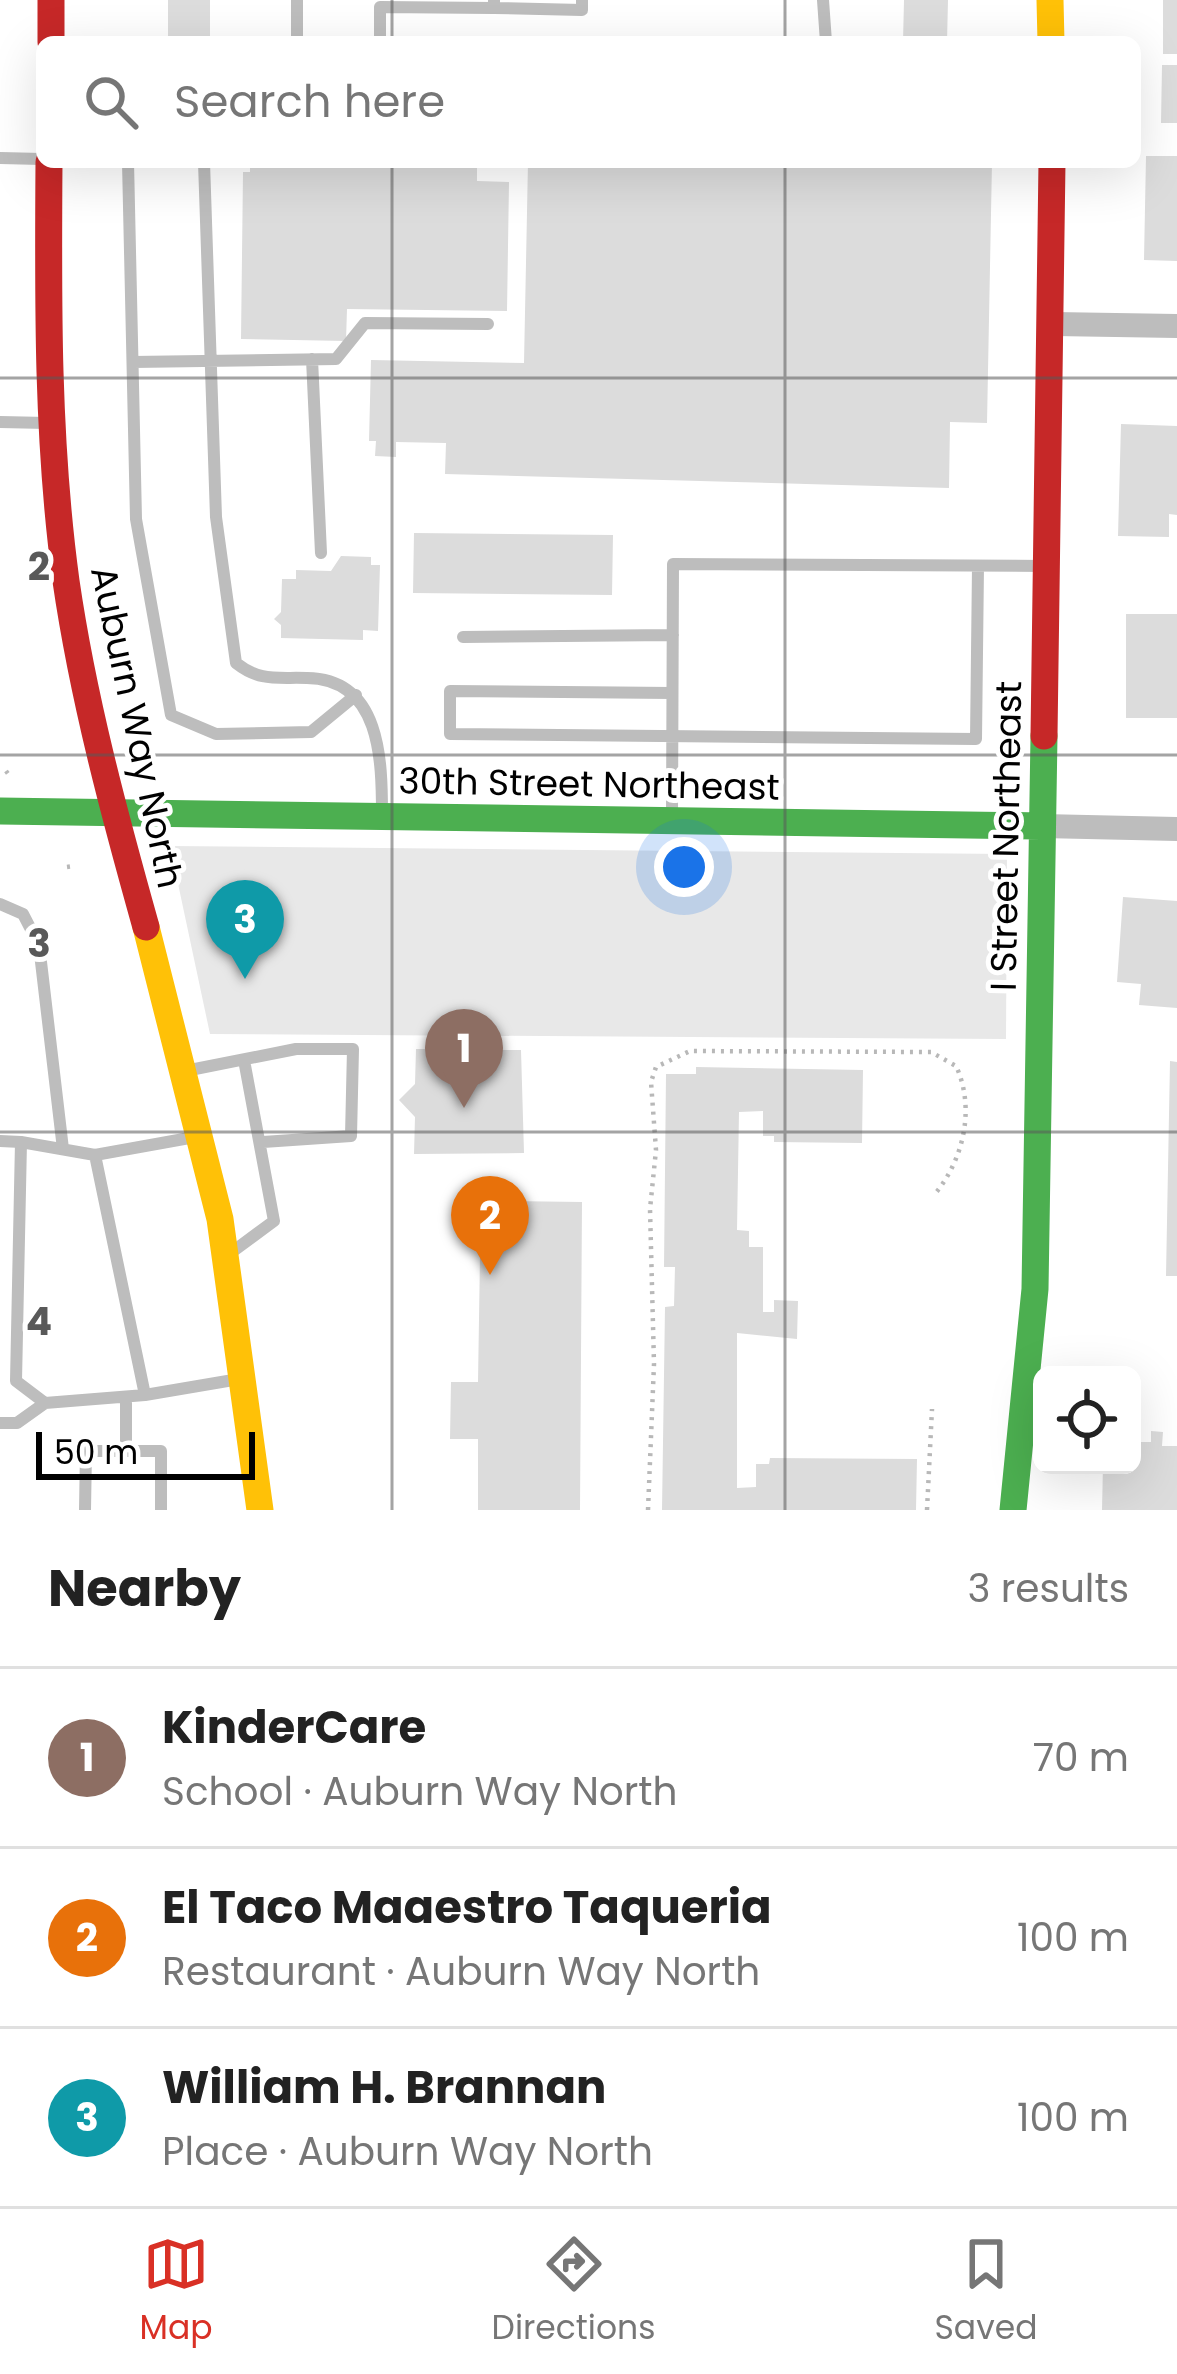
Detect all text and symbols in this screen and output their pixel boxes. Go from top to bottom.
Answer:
search box [36,36,1141,168]
icon: search [78,69,144,135]
text: Search here [174,70,445,133]
text: 2 [28,539,50,594]
street label: Auburn Way North [78,561,196,893]
street label: I Street Northeast [978,681,1034,991]
street label: 30th Street Northeast [398,755,780,813]
your location [654,837,714,897]
pin: 3 [206,880,284,979]
text: 3 [27,916,51,971]
pin: 1 [425,1009,503,1108]
pin: 2 [451,1176,529,1275]
text: 4 [26,1294,52,1349]
map controls [1033,1366,1141,1474]
button: locate [1033,1366,1141,1474]
scale bar [36,1426,255,1479]
text: 50 m [54,1429,138,1476]
text: Nearby [48,1552,241,1624]
text: 3 results [967,1561,1129,1616]
text: KinderCare [162,1696,426,1759]
text: 1 [80,1730,94,1785]
text: 70 m [1033,1730,1129,1785]
text: School · Auburn Way North [162,1764,678,1819]
text: El Taco Maaestro Taqueria [162,1876,772,1939]
text: 2 [76,1910,98,1965]
text: 100 m [1017,1910,1129,1965]
text: Restaurant · Auburn Way North [162,1944,760,1999]
text: William H. Brannan [162,2056,606,2119]
text: 3 [75,2090,99,2145]
text: 100 m [1017,2090,1129,2145]
text: Place · Auburn Way North [162,2124,653,2179]
tab: Map [140,2231,213,2353]
tab: Directions [492,2231,655,2353]
tab: Saved [935,2231,1037,2353]

